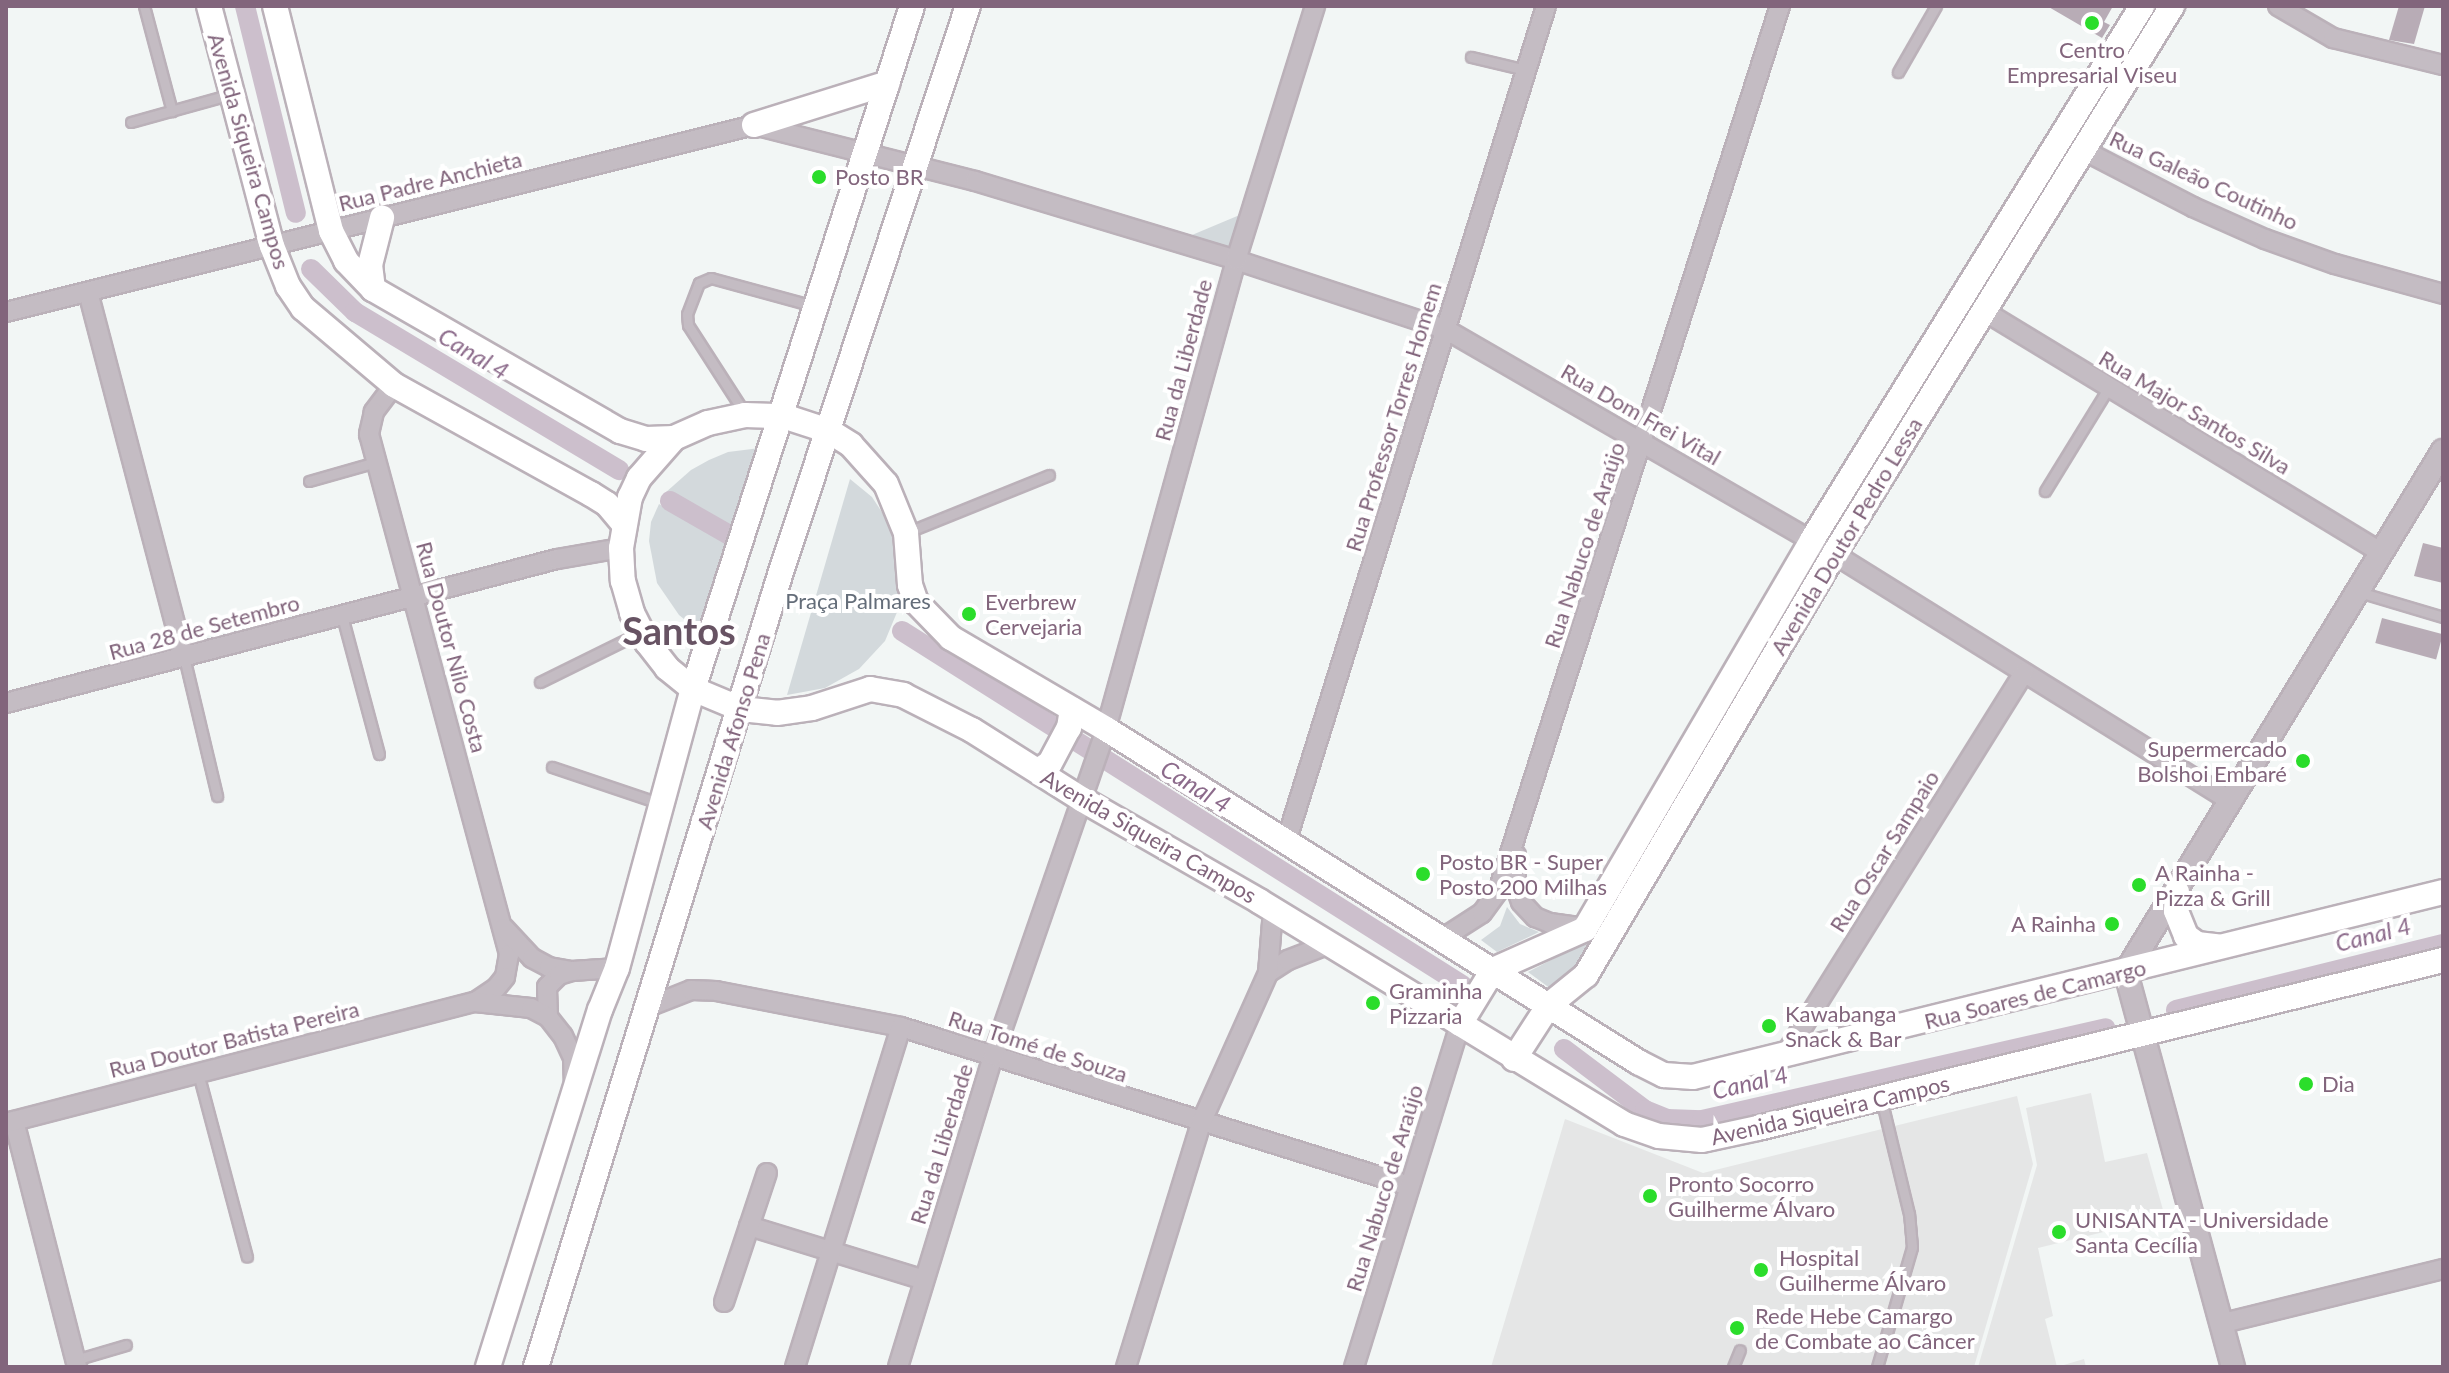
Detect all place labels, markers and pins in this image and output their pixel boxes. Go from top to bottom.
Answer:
marker: Centro Empresarial Viseu [2083,14,2101,32]
place label: Centro Empresarial Viseu [2006,36,2178,88]
place label: Posto BR [835,164,924,190]
marker: Posto BR [810,168,828,186]
place label: Everbrew Cervejaria [985,588,1082,640]
marker: Everbrew Cervejaria [960,605,978,623]
place label: Supermercado Bolshoi Embaré [2137,735,2287,786]
marker: Supermercado Bolshoi Embaré [2294,752,2312,770]
place label: Posto BR - Super Posto 200 Milhas [1439,848,1607,900]
place label: A Rainha - Pizza & Grill [2155,859,2271,910]
marker: Posto BR - Super Posto 200 Milhas [1414,865,1432,883]
marker: A Rainha - Pizza & Grill [2130,876,2148,894]
place label: A Rainha [2010,911,2096,937]
marker: A Rainha [2103,915,2121,933]
place label: Graminha Pizzaria [1389,977,1483,1028]
marker: Graminha Pizzaria [1364,994,1382,1012]
place label: Kawabanga Snack & Bar [1785,1000,1902,1052]
marker: Kawabanga Snack & Bar [1760,1017,1778,1035]
place label: Dia [2322,1071,2355,1097]
marker: Dia [2297,1075,2315,1093]
place label: Pronto Socorro Guilherme Álvaro [1668,1170,1836,1222]
marker: Pronto Socorro Guilherme Álvaro [1639,1185,1661,1207]
place label: UNISANTA - Universidade Santa Cecília [2075,1206,2329,1258]
marker: UNISANTA - Universidade Santa Cecília [2050,1223,2068,1241]
place label: Hospital Guilherme Álvaro [1779,1244,1947,1296]
marker: Hospital Guilherme Álvaro [1750,1259,1772,1281]
place label: Rede Hebe Camargo de Combate ao Câncer [1755,1302,1975,1354]
marker: Rede Hebe Camargo de Combate ao Câncer [1726,1317,1748,1339]

